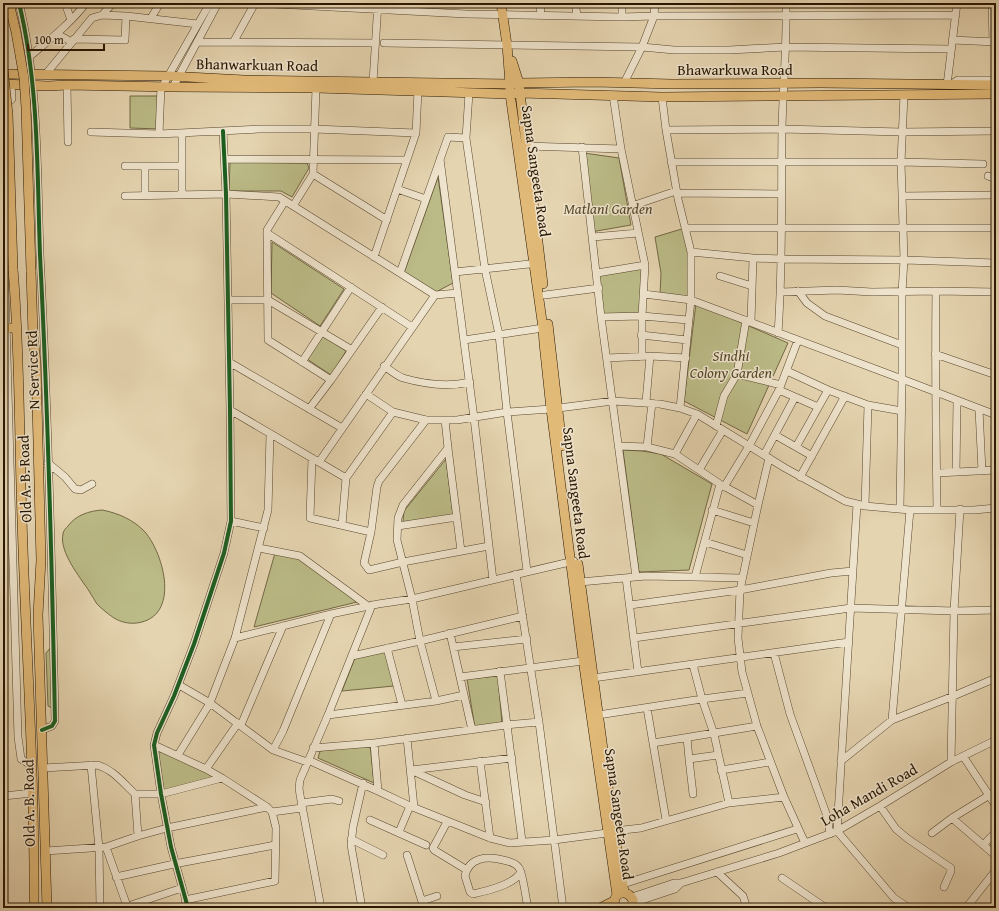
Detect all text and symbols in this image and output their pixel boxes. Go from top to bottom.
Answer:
scale bar [28,26,104,52]
text: 100 m [34,31,64,48]
street label: Bhanwarkuan Road [196,53,318,76]
street label: Bhawarkuwa Road [677,59,793,80]
street label: Sapna Sangeeta Road [517,104,556,238]
park label: Matlani Garden [563,198,653,219]
street label: N Service Rd [21,330,44,410]
park label: Sindhi Colony Garden [690,345,773,383]
street label: Sapna Sangeeta Road [558,426,595,560]
street label: Old A. B. Road [12,435,37,523]
street label: Sapna Sangeeta Road [600,747,639,881]
street label: Loha Mandi Road [817,758,921,831]
street label: Old A. B. Road [17,759,40,847]

